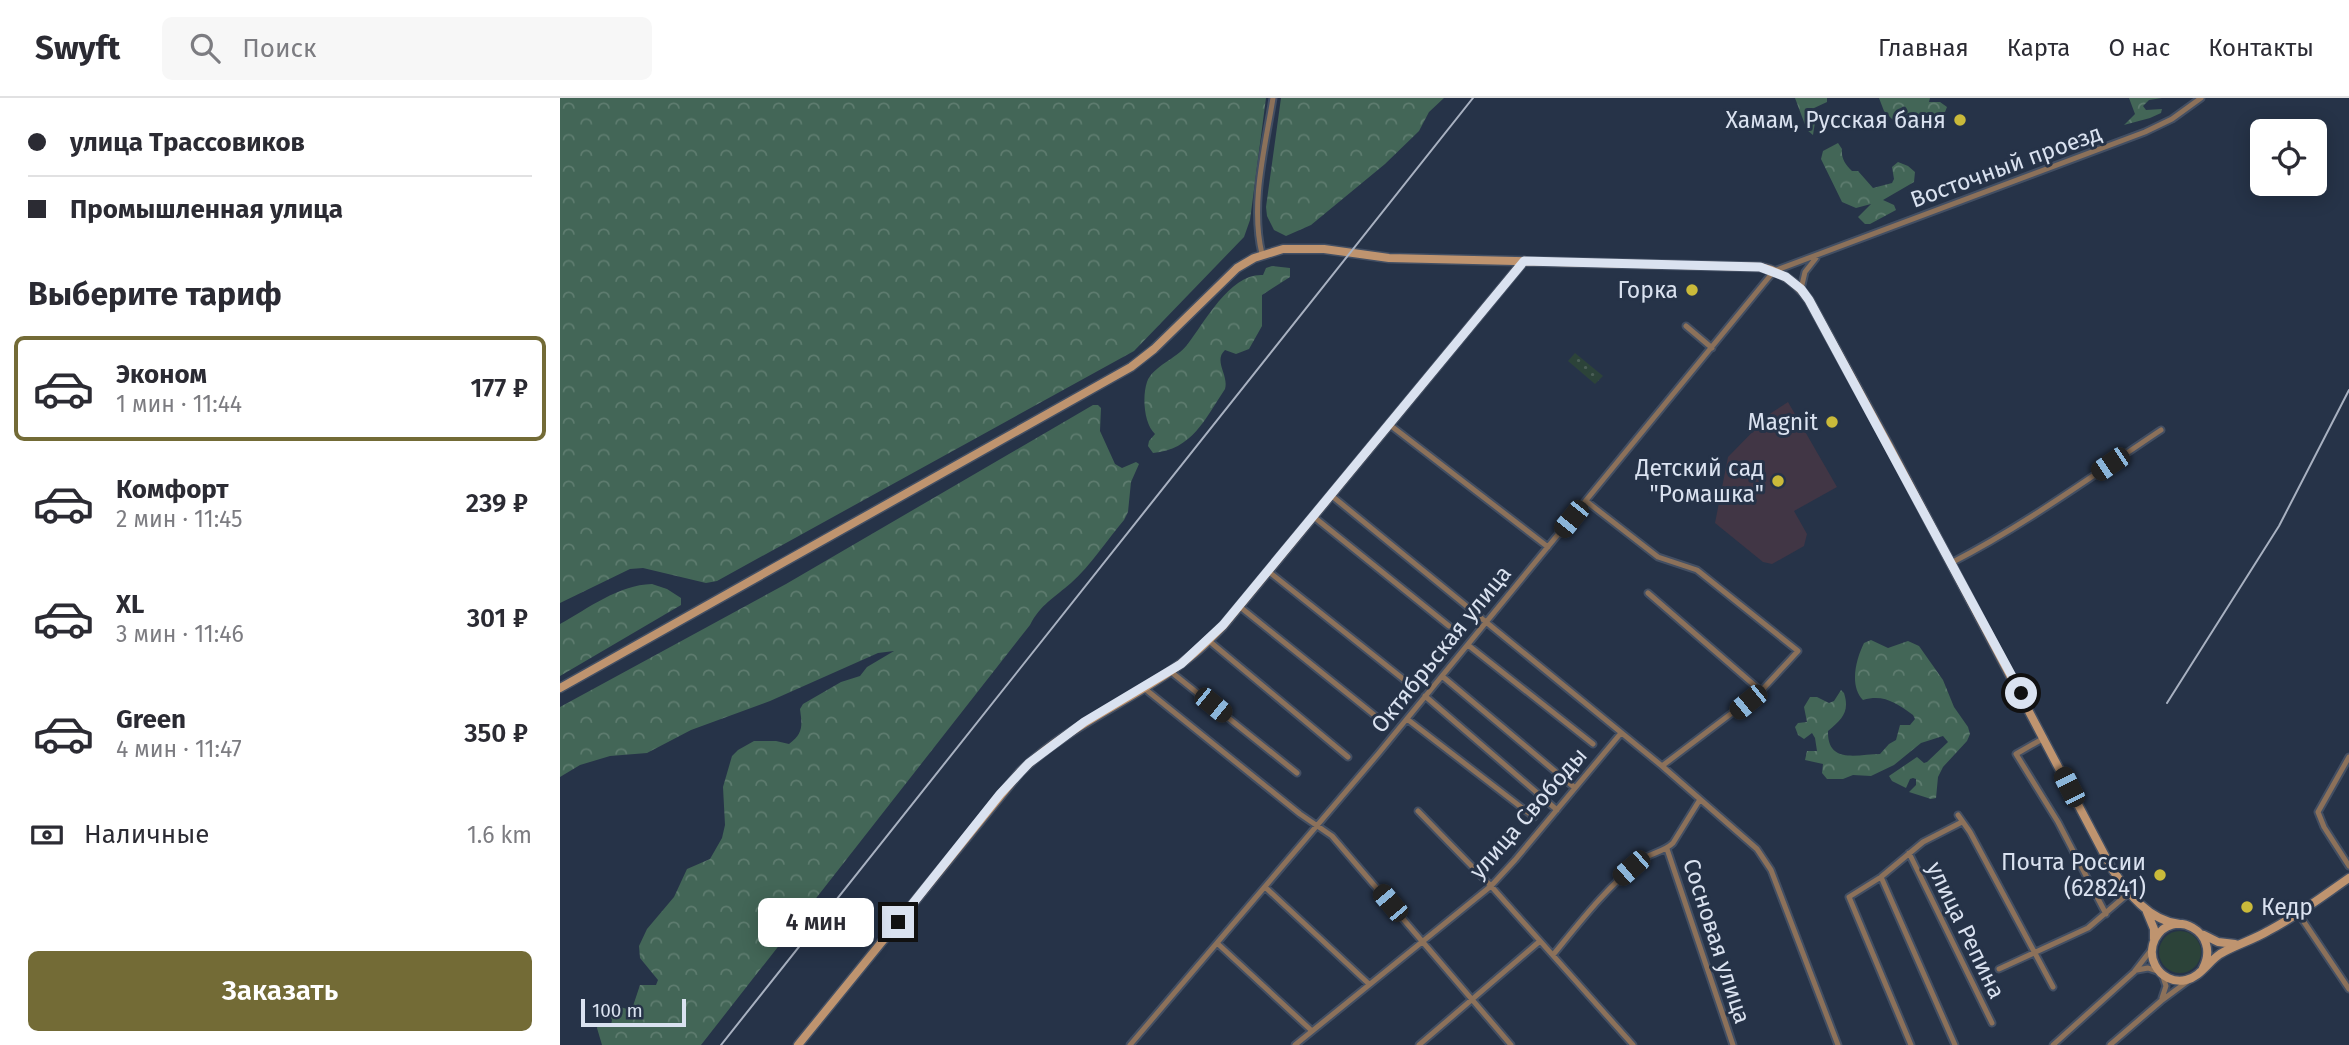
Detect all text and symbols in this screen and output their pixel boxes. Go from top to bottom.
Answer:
search box [162,17,652,80]
text: Swyft [35,28,120,68]
icon: search [186,29,224,67]
text: Поиск [242,33,316,64]
text: Главная [1878,34,1969,62]
text: Карта [2007,34,2070,62]
text: О нас [2108,34,2170,62]
text: Контакты [2208,34,2314,62]
place label: Хамам, Русская баня [1725,106,1946,134]
marker: Хамам, Русская баня [1952,112,1968,128]
street label: Восточный проезд [1907,118,2105,214]
map controls [2250,119,2327,196]
button: locate [2250,119,2327,196]
text: улица Трассовиков [70,127,305,158]
text: Промышленная улица [70,194,343,225]
text: Выберите тариф [28,275,282,313]
place label: Горка [1617,276,1678,304]
marker: Горка [1684,282,1700,298]
icon: car [32,357,95,420]
text: Эконом [116,359,207,390]
text: 177 ₽ [471,373,528,404]
text: 1 мин · 11:44 [116,390,242,418]
place label: Magnit [1748,408,1819,436]
marker: Magnit [1824,414,1840,430]
car [2087,444,2134,484]
place label: Детский сад "Ромашка" [1634,454,1764,508]
icon: car [32,472,95,535]
marker: Детский сад "Ромашка" [1770,473,1786,489]
text: Комфорт [116,474,229,505]
text: 239 ₽ [466,488,528,519]
car [1550,496,1593,542]
text: 2 мин · 11:45 [116,505,243,533]
street label: Октябрьская улица [1365,560,1517,738]
icon: car [32,587,95,650]
text: XL [116,589,144,620]
text: 301 ₽ [467,603,528,634]
text: 3 мин · 11:46 [116,620,244,648]
route start [2005,677,2037,709]
car [1726,681,1771,723]
car [1191,684,1236,726]
icon: car [32,702,95,765]
text: Green [116,704,186,735]
text: 350 ₽ [464,718,528,749]
text: 4 мин · 11:47 [116,735,242,763]
street label: улица Свободы [1463,741,1593,885]
car [2051,764,2088,810]
icon: cash [28,816,66,854]
text: Наличные [84,819,209,850]
text: 1.6 km [467,821,532,849]
car [1609,846,1654,890]
place label: Почта России (628241) [2001,848,2146,902]
street label: Сосновая улица [1677,855,1757,1027]
street label: улица Репина [1921,857,2011,1003]
marker: Почта России (628241) [2152,867,2168,883]
car [1369,880,1412,926]
place label: Кедр [2261,893,2313,921]
callout: 4 мин [758,898,874,946]
marker: Кедр [2239,899,2255,915]
route end [882,906,914,938]
text: 4 мин [785,908,847,936]
button: Заказать [28,951,532,1031]
scale bar [581,996,686,1028]
text: 100 m [592,999,643,1022]

